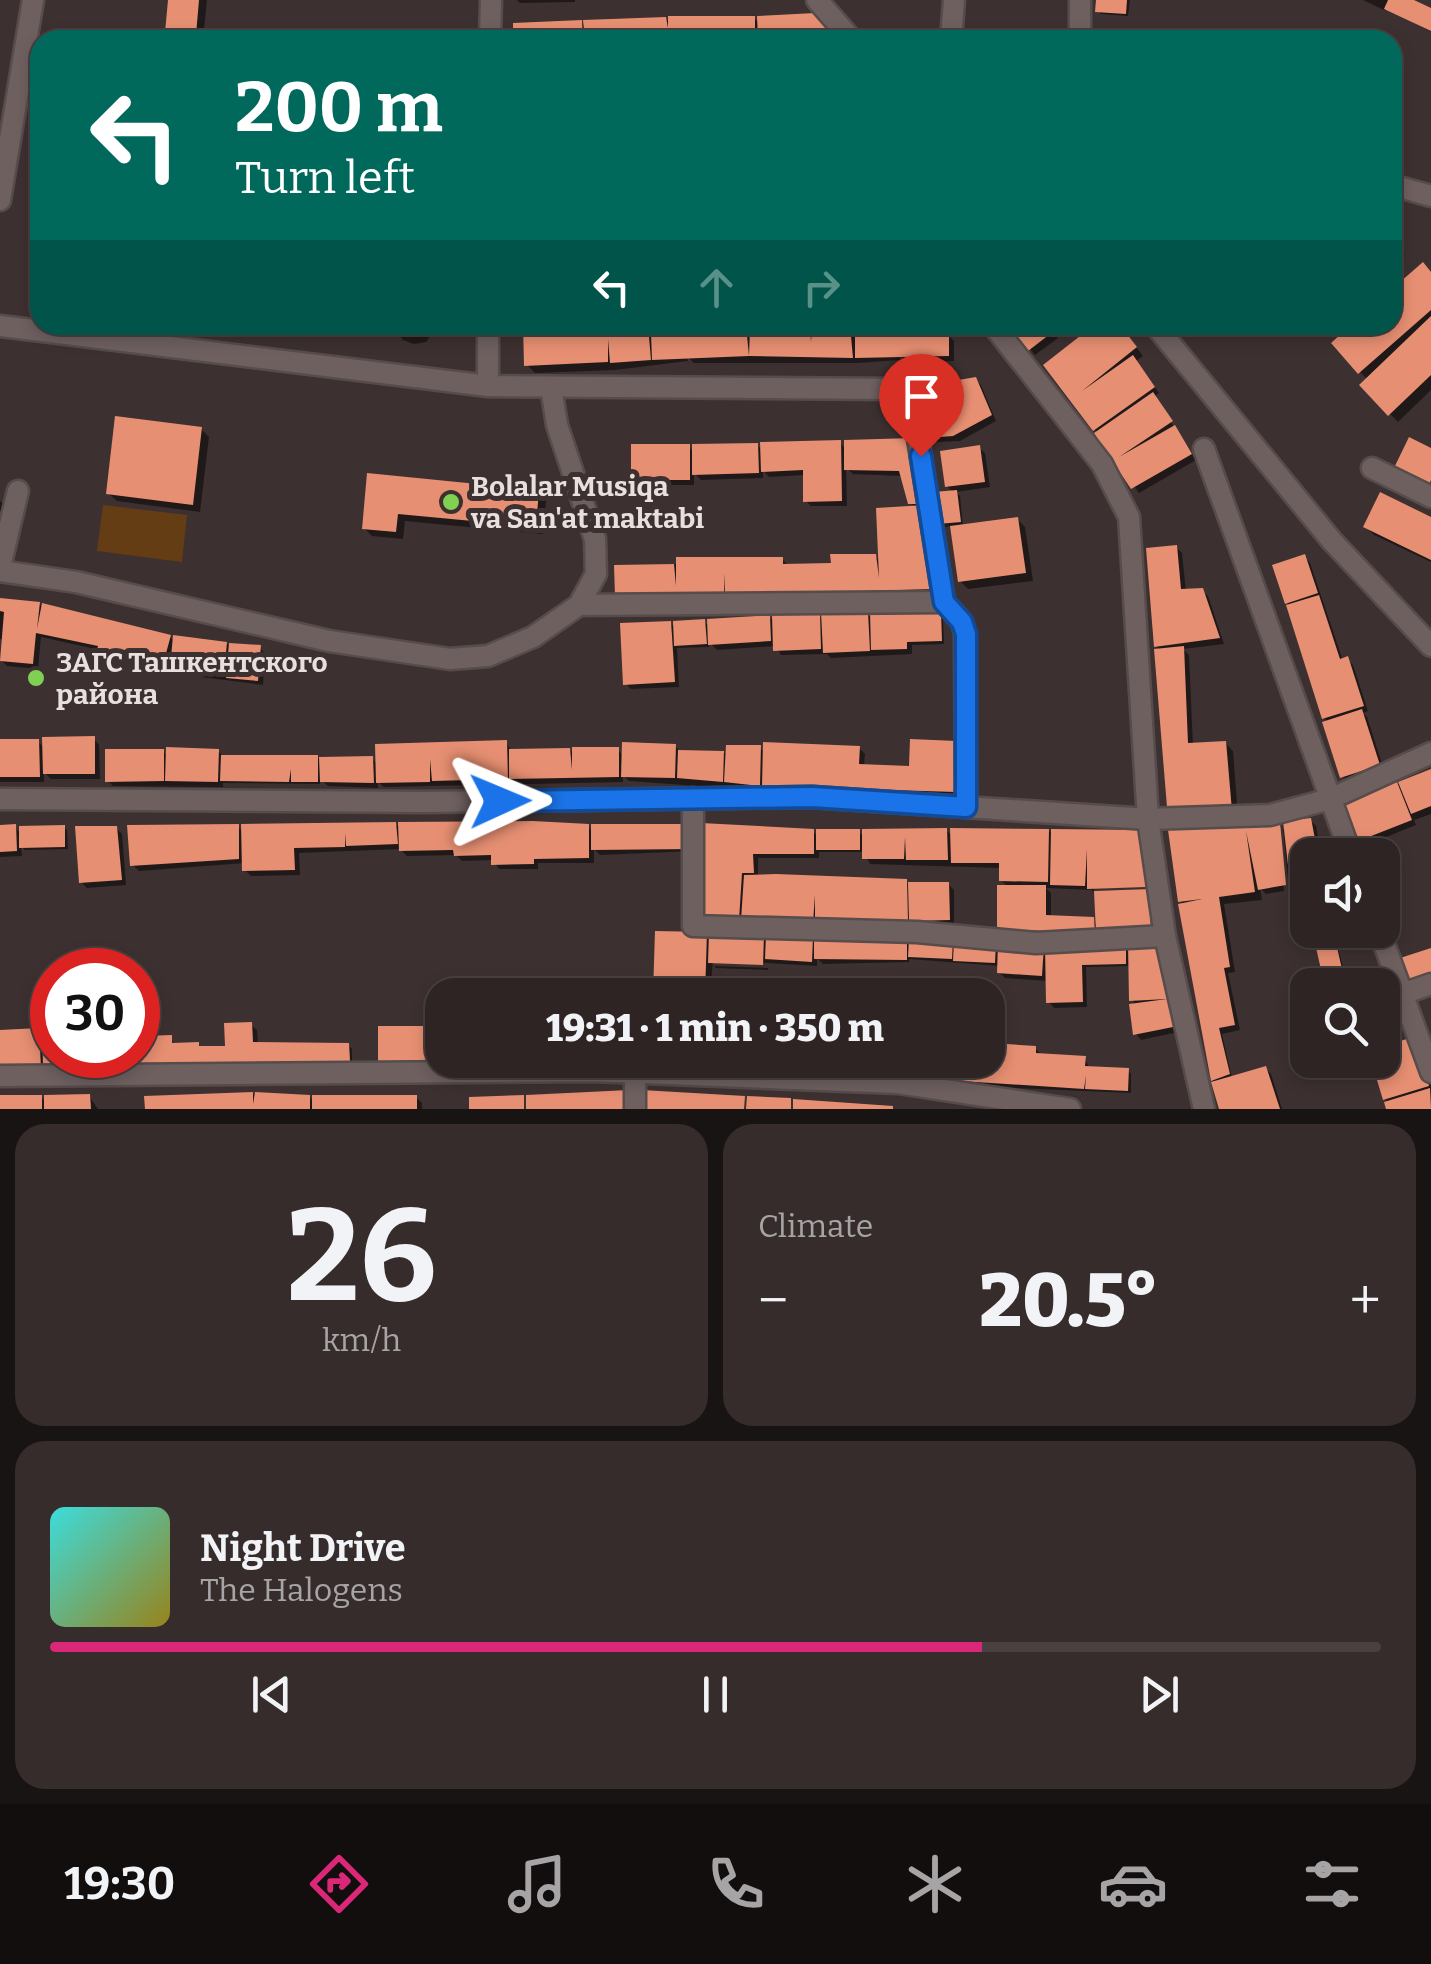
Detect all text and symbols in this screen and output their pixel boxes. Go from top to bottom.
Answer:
text: 200 m [235,66,443,150]
icon: left [70,70,200,200]
text: Turn left [235,151,415,205]
icon: left [584,260,639,315]
icon: ahead [689,260,744,315]
icon: right [794,260,849,315]
pin [879,354,964,457]
icon: arrive [894,369,949,424]
place label: Bolalar Musiqa va San'at maktabi [470,470,704,535]
marker: Bolalar Musiqa va San'at maktabi [440,491,462,513]
place label: ЗАГС Ташкентского района [56,646,328,711]
marker: ЗАГС Ташкентского района [25,667,47,689]
position arrow [448,749,552,853]
map controls [1290,838,1400,1078]
button: sound [1290,838,1400,948]
speed limit sign: 30 [30,948,160,1078]
button: search [1290,968,1400,1078]
text: 19:31 · 1 min · 350 m [546,1005,884,1051]
text: 26 [286,1178,437,1334]
text: Climate [758,1207,873,1245]
text: 20.5° [979,1256,1159,1346]
text: − [758,1268,788,1334]
text: + [1350,1268,1381,1334]
text: km/h [322,1321,401,1359]
text: Night Drive [200,1525,406,1571]
text: The Halogens [200,1571,403,1609]
icon: previous [244,1667,299,1722]
icon: pause [688,1667,743,1722]
icon: next [1132,1667,1187,1722]
icon: directions [304,1849,374,1919]
icon: music [502,1849,572,1919]
icon: phone [701,1849,771,1919]
icon: climate [900,1849,970,1919]
icon: car [1098,1849,1168,1919]
icon: filters [1297,1849,1367,1919]
text: 19:30 [64,1857,175,1911]

